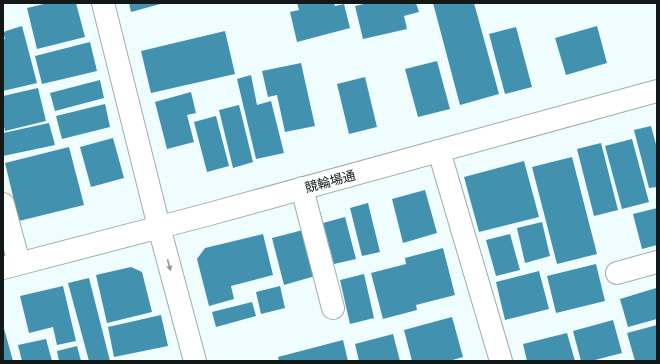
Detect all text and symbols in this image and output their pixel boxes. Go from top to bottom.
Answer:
street label: 競輪場通 [303,166,357,196]
one-way arrow [166,259,172,271]

